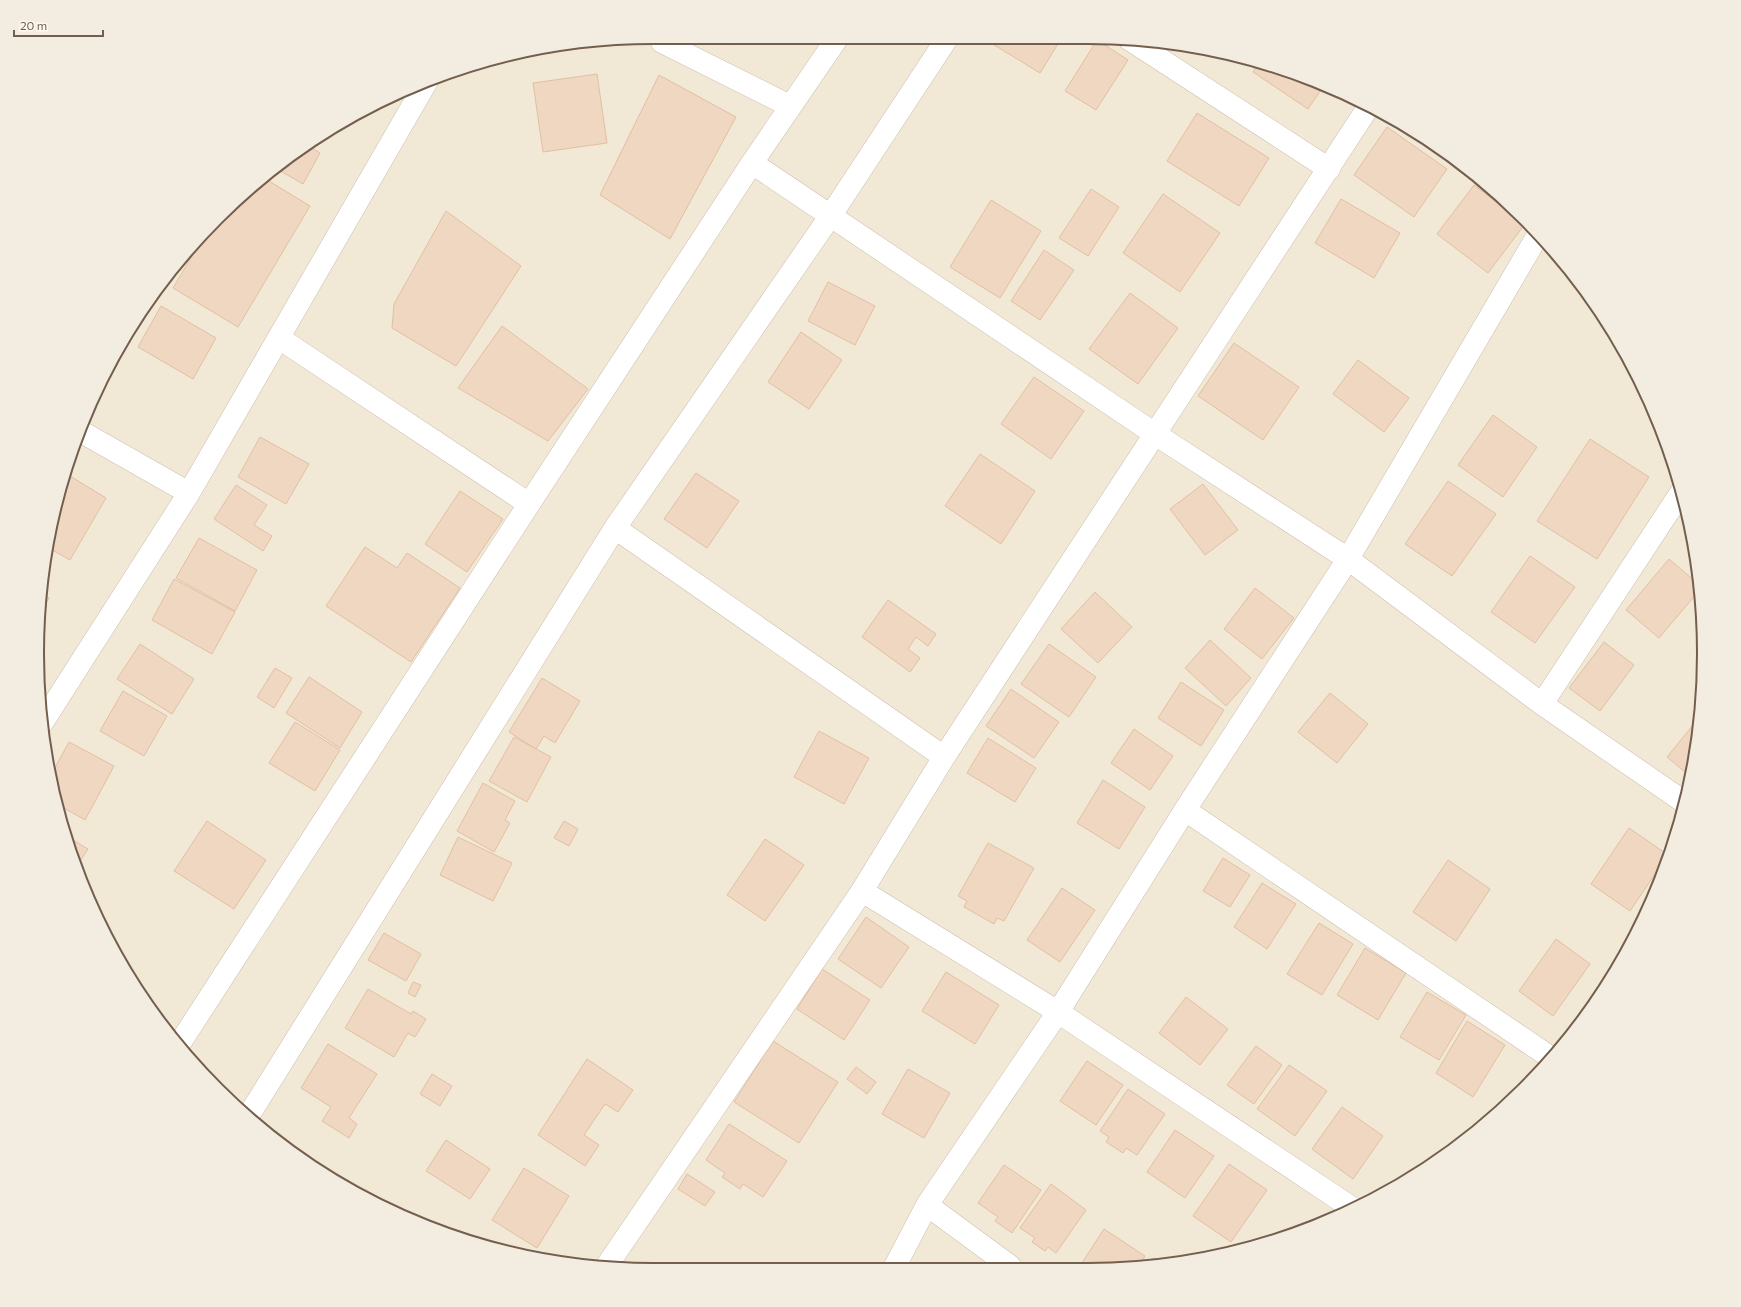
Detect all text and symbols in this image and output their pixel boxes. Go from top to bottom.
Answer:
scale bar [14,12,103,38]
text: 20 m [20,18,47,32]

